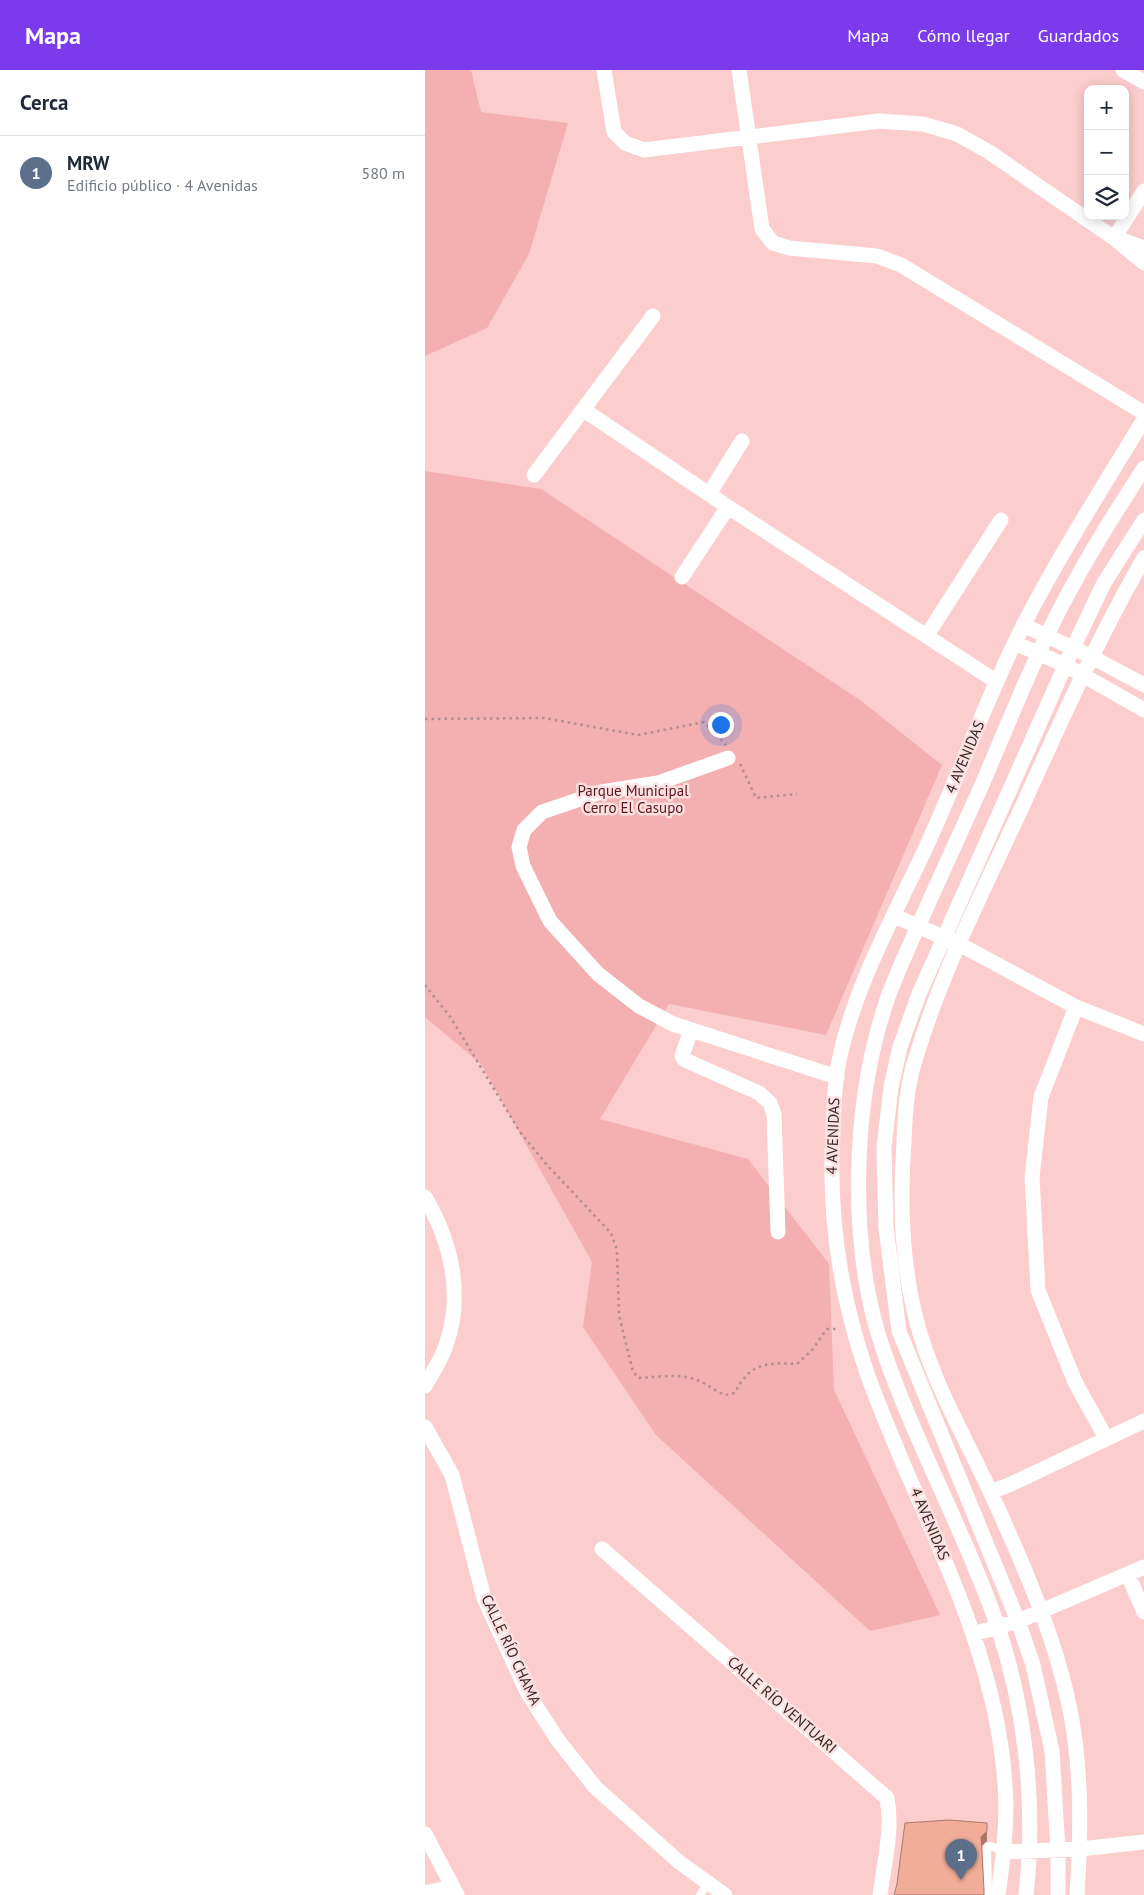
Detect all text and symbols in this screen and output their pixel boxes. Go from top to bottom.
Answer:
text: Mapa [25,20,81,51]
text: Mapa [847,24,889,47]
text: Cómo llegar [917,24,1010,47]
text: Guardados [1038,24,1119,47]
map controls [1084,85,1129,220]
button: + [1084,85,1129,130]
text: Cerca [20,89,69,116]
button: − [1084,130,1129,175]
text: MRW [67,151,109,175]
text: 1 [31,163,41,183]
text: 580 m [362,163,405,183]
text: Edificio público · 4 Avenidas [67,175,258,195]
button: layers [1084,175,1129,220]
your location [708,712,734,738]
street label: 4 AVENIDAS [941,718,988,796]
park label: Parque Municipal Cerro El Casupo [577,781,689,817]
street label: 4 AVENIDAS [822,1097,843,1175]
street label: 4 AVENIDAS [907,1485,954,1563]
street label: CALLE RÍO CHAMA [477,1591,546,1708]
street label: CALLE RÍO VENTUARI [724,1652,841,1757]
pin: 1 [945,1839,977,1880]

